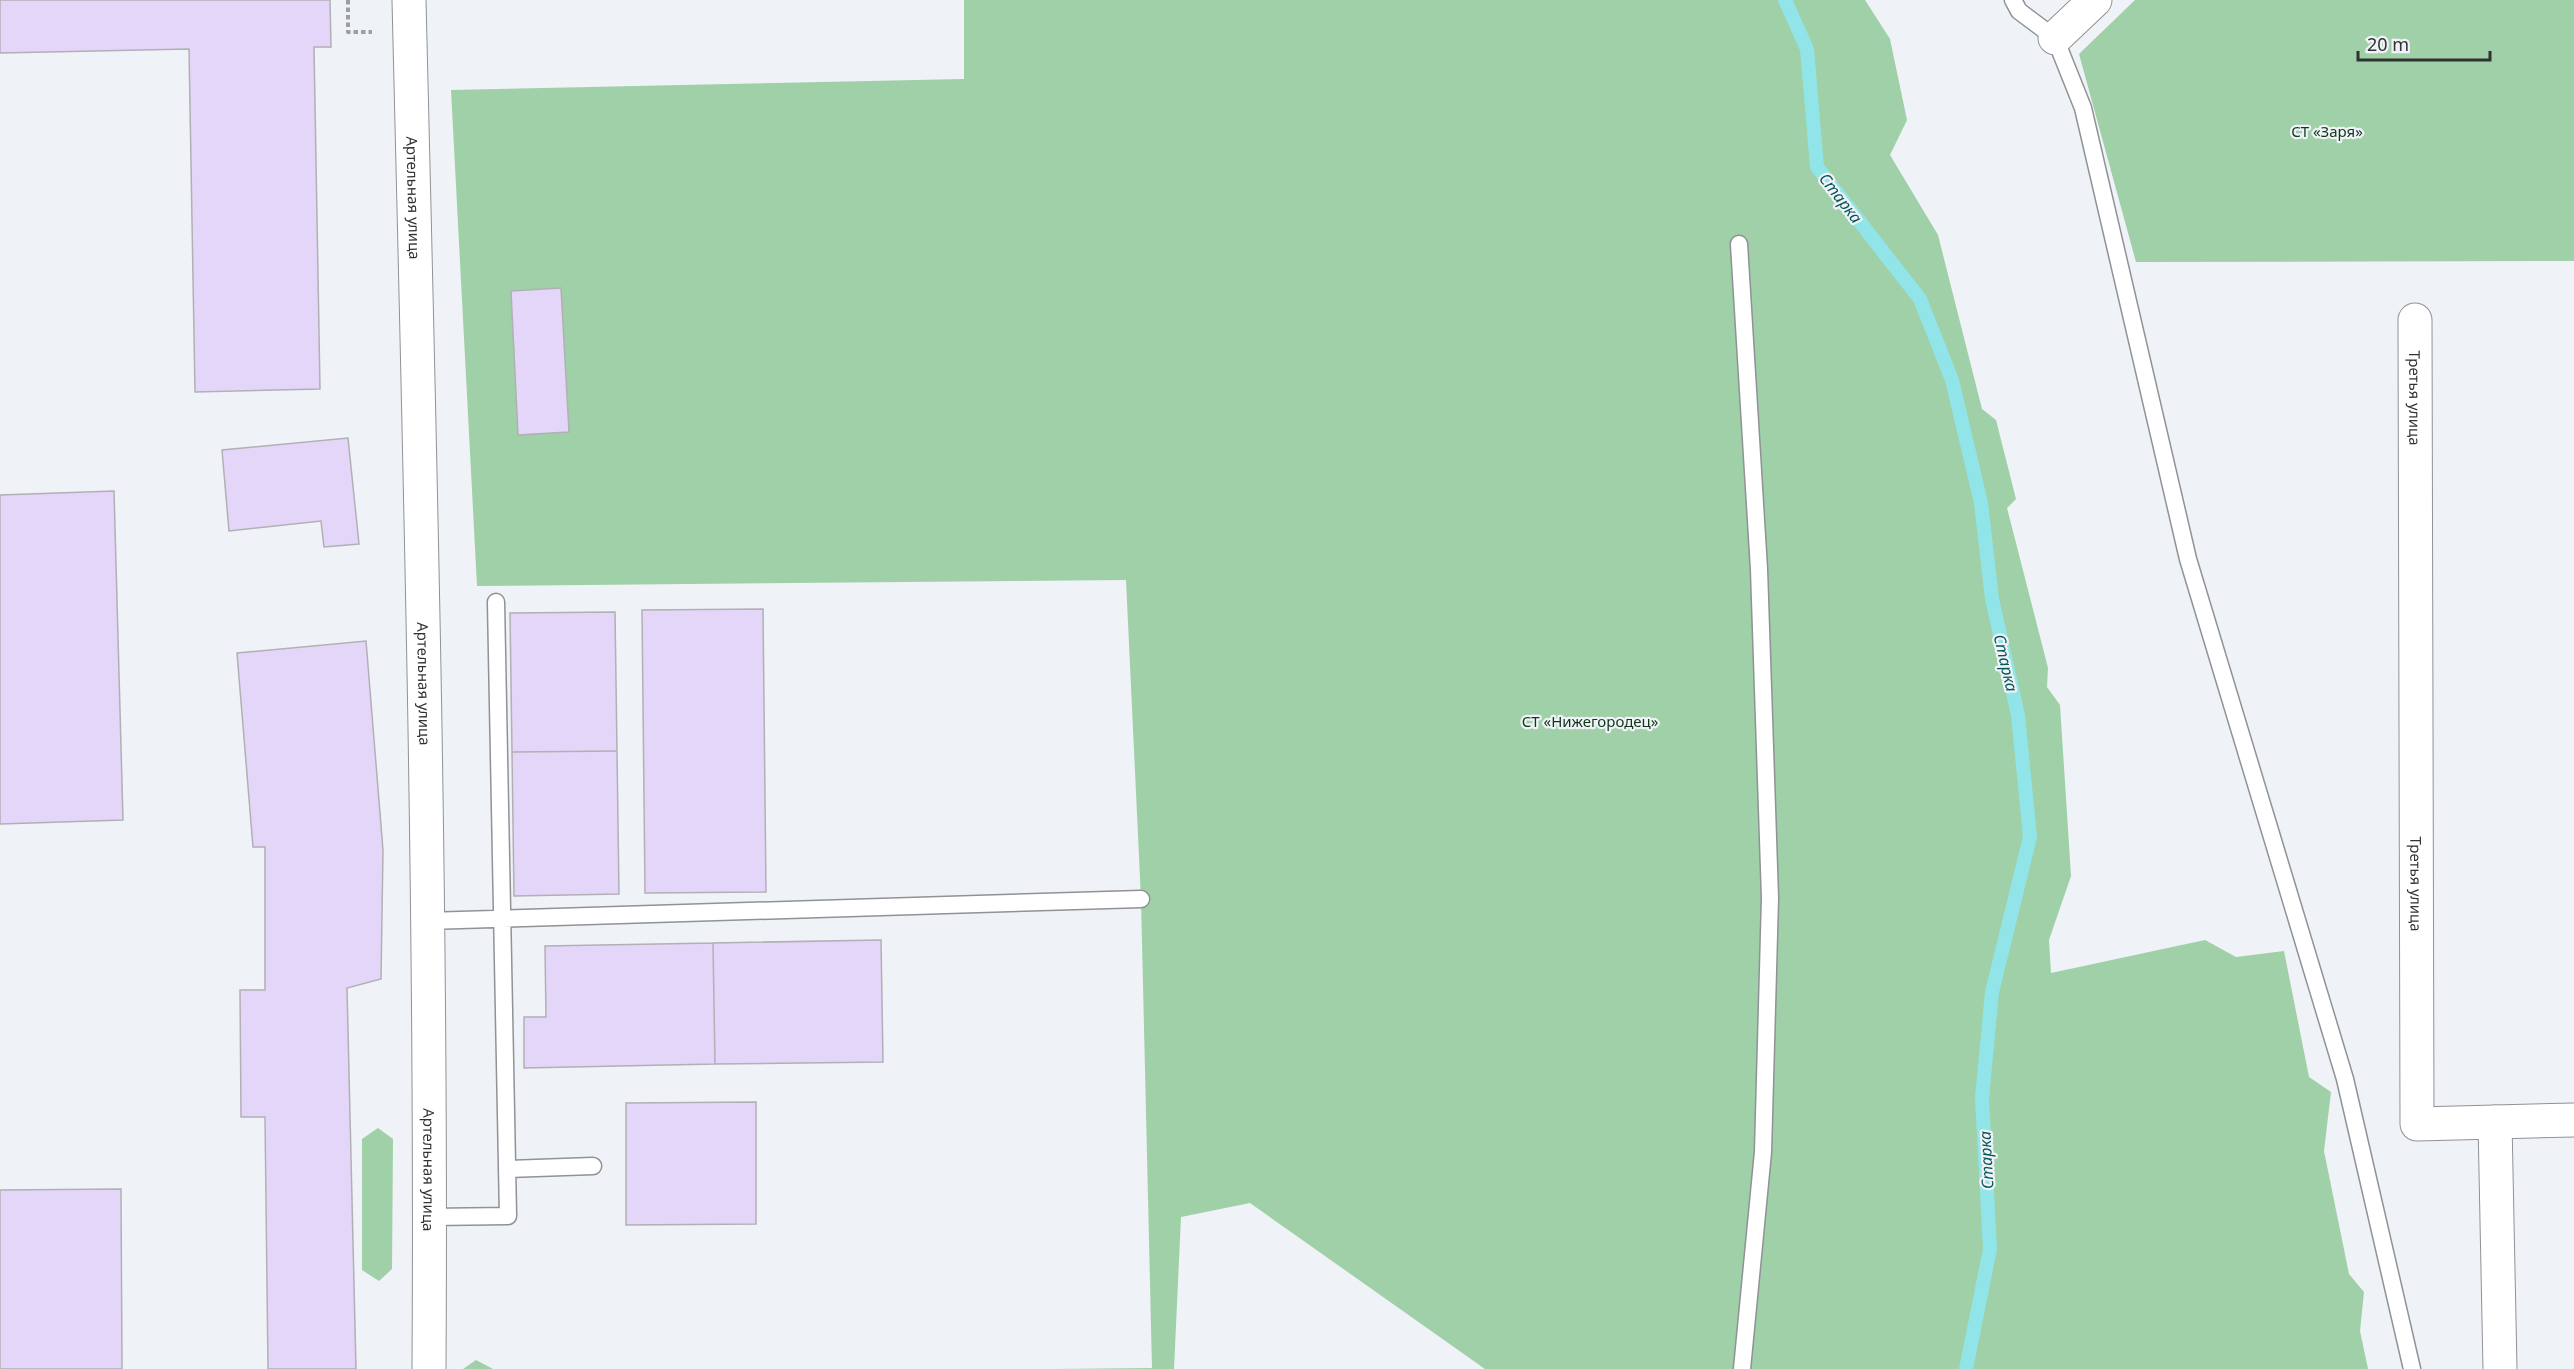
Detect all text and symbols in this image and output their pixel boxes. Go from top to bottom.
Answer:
scale bar [2358,24,2490,62]
text: 20 m [2367,32,2409,56]
park label: СТ «Заря» [2291,121,2363,141]
street label: Артельная улица [402,136,425,260]
water label: Старка [1814,168,1868,228]
street label: Третья улица [2405,350,2425,446]
street label: Артельная улица [413,622,435,746]
water label: Старка [1989,632,2023,694]
park label: СТ «Нижегородец» [1522,711,1659,731]
street label: Третья улица [2406,836,2427,932]
street label: Артельная улица [419,1108,439,1231]
water label: Старка [1973,1130,1999,1190]

